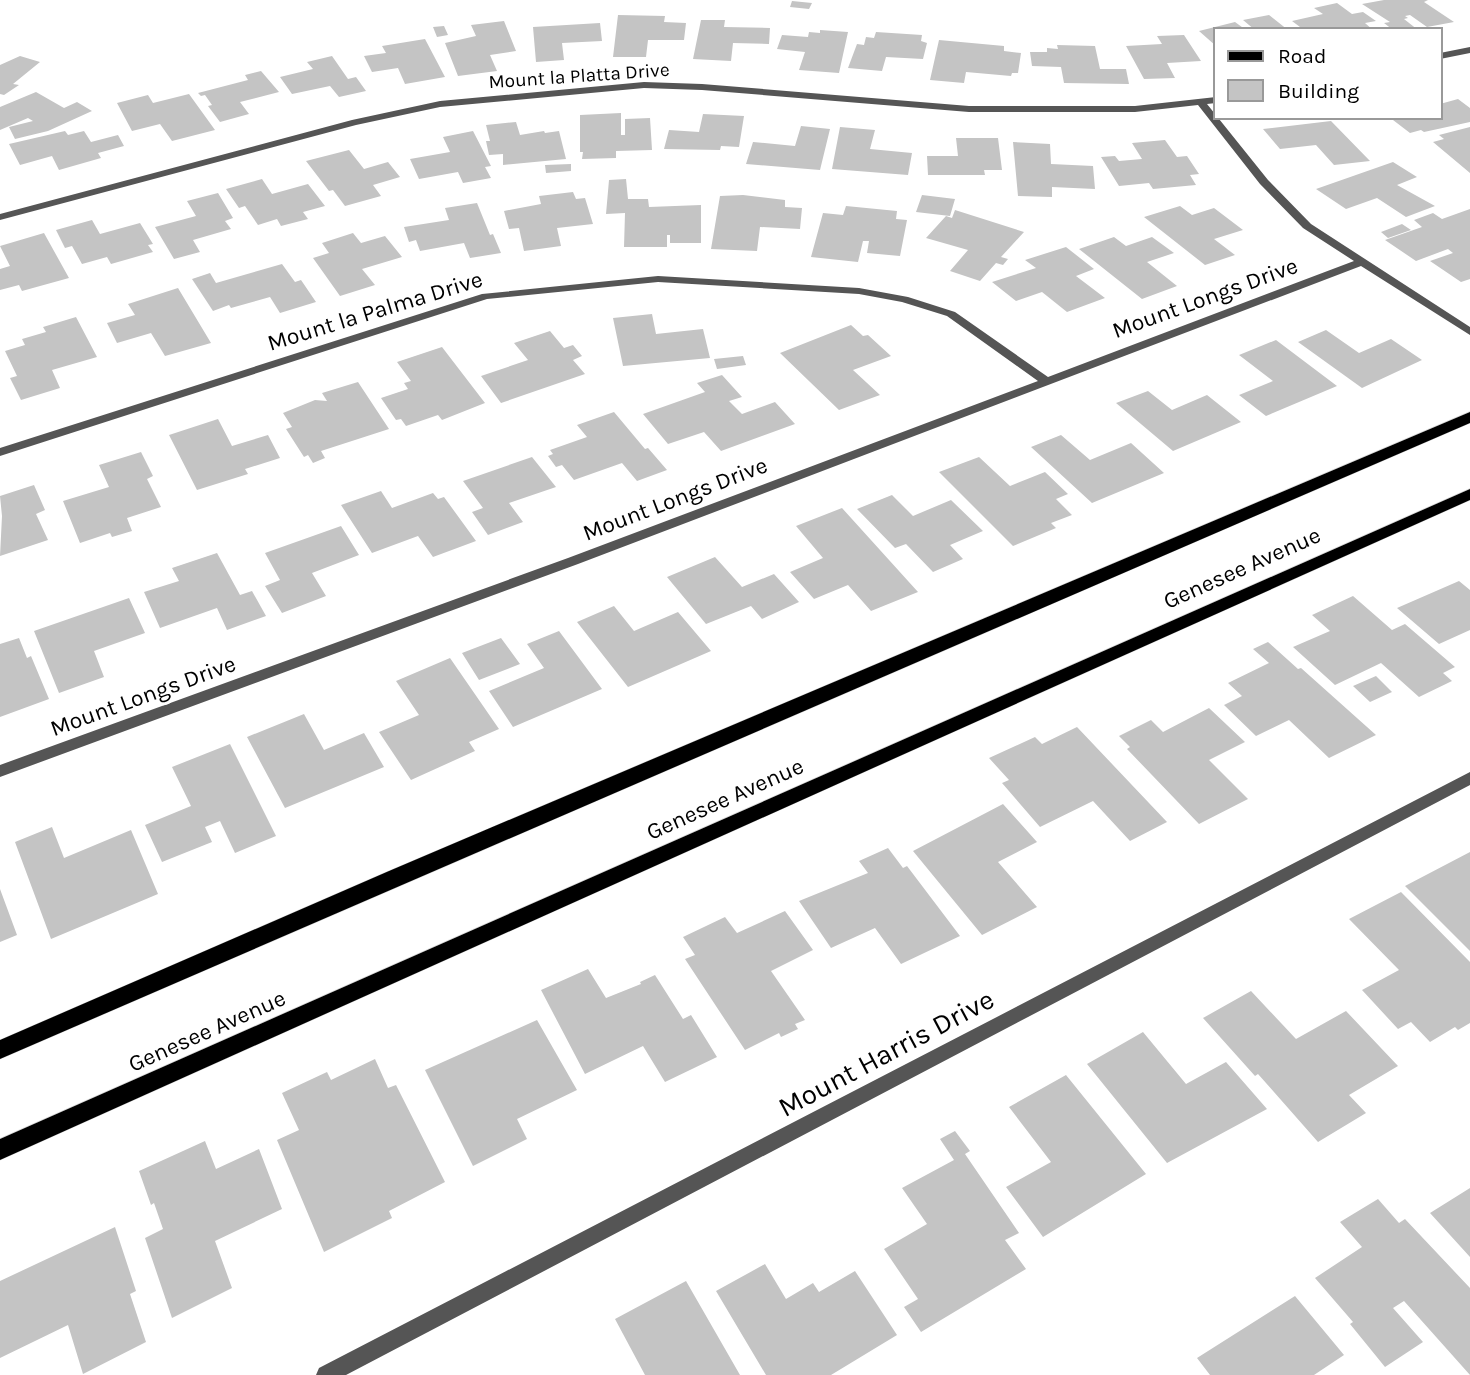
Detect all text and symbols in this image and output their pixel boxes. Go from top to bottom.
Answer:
legend [1214,28,1442,119]
text: Road [1278,44,1326,68]
street label: Mount la Platta Drive [488,59,670,93]
text: Building [1278,79,1359,103]
street label: Mount Longs Drive [1109,252,1301,344]
street label: Mount la Palma Drive [264,265,486,357]
street label: Mount Longs Drive [579,451,771,547]
street label: Genesee Avenue [1159,521,1325,615]
street label: Mount Longs Drive [47,650,239,742]
street label: Genesee Avenue [642,752,808,846]
street label: Mount Harris Drive [773,982,999,1124]
street label: Genesee Avenue [124,984,290,1078]

